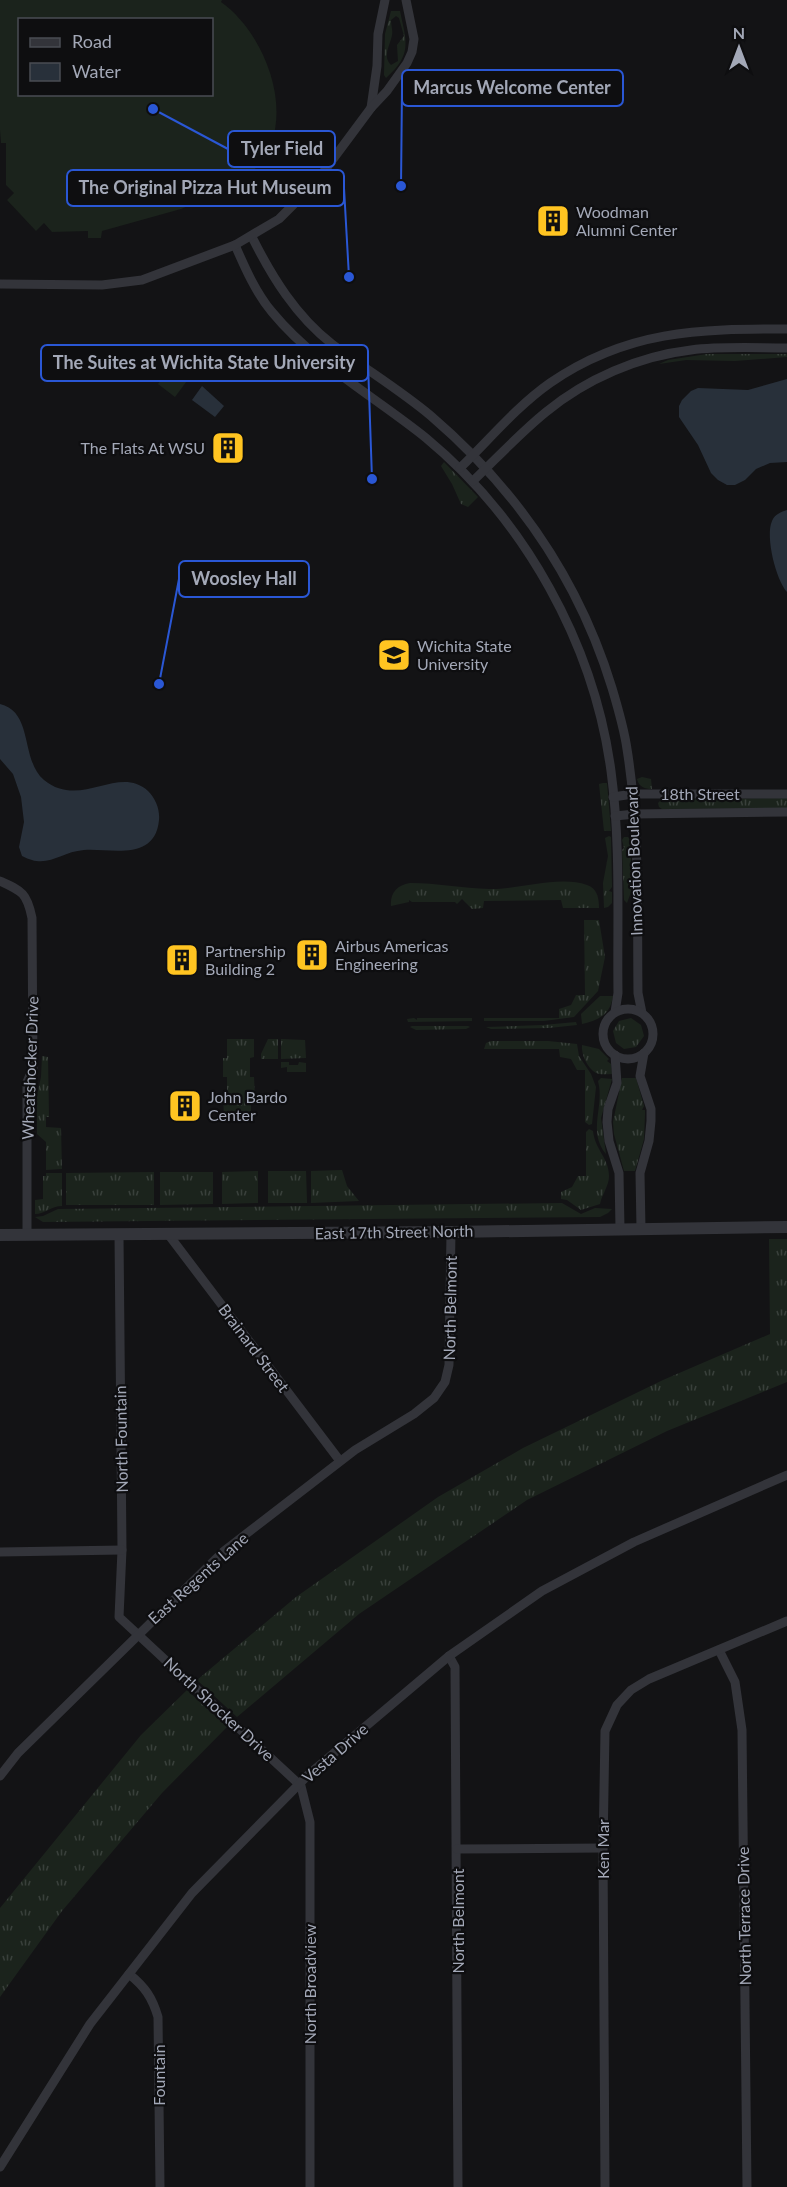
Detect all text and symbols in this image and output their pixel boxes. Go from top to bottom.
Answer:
legend [18,18,213,96]
north arrow [709,18,769,78]
text: N [733,23,745,42]
text: Road [72,30,112,52]
text: Water [72,60,121,82]
callout: Marcus Welcome Center [402,70,623,106]
text: Marcus Welcome Center [413,76,611,98]
callout: Tyler Field [228,131,335,167]
text: Tyler Field [241,137,323,159]
callout: The Original Pizza Hut Museum [67,170,344,206]
text: The Original Pizza Hut Museum [78,176,332,198]
place label: Woodman Alumni Center [576,202,677,239]
building icon: Woodman Alumni Center [535,203,571,239]
callout: The Suites at Wichita State University [41,345,368,381]
text: The Suites at Wichita State University [53,351,356,373]
building icon: The Flats At WSU [210,430,246,466]
place label: The Flats At WSU [81,438,205,457]
callout: Woosley Hall [179,561,309,597]
text: Woosley Hall [191,567,297,589]
place label: Wichita State University [417,636,512,673]
school or university icon: Wichita State University [376,637,412,673]
street label: 18th Street [660,784,740,803]
street label: Innovation Boulevard [621,786,646,936]
place label: Airbus Americas Engineering [335,936,448,973]
building icon: Airbus Americas Engineering [294,937,330,973]
place label: Partnership Building 2 [205,941,286,978]
building icon: Partnership Building 2 [164,942,200,978]
street label: Wheatshocker Drive [17,996,42,1140]
place label: John Bardo Center [208,1087,287,1124]
building icon: John Bardo Center [167,1088,203,1124]
street label: East 17th Street North [314,1221,474,1242]
street label: North Belmont [439,1255,460,1361]
street label: Brainard Street [215,1300,294,1396]
street label: North Fountain [110,1385,131,1493]
street label: East Regents Lane [144,1528,251,1627]
street label: North Shocker Drive [160,1653,278,1765]
street label: Vesta Drive [298,1719,371,1786]
street label: Ken Mar [593,1819,612,1879]
street label: North Terrace Drive [733,1846,754,1986]
street label: North Belmont [448,1868,467,1973]
street label: North Broadview [300,1923,319,2044]
street label: Fountain [149,2044,168,2106]

